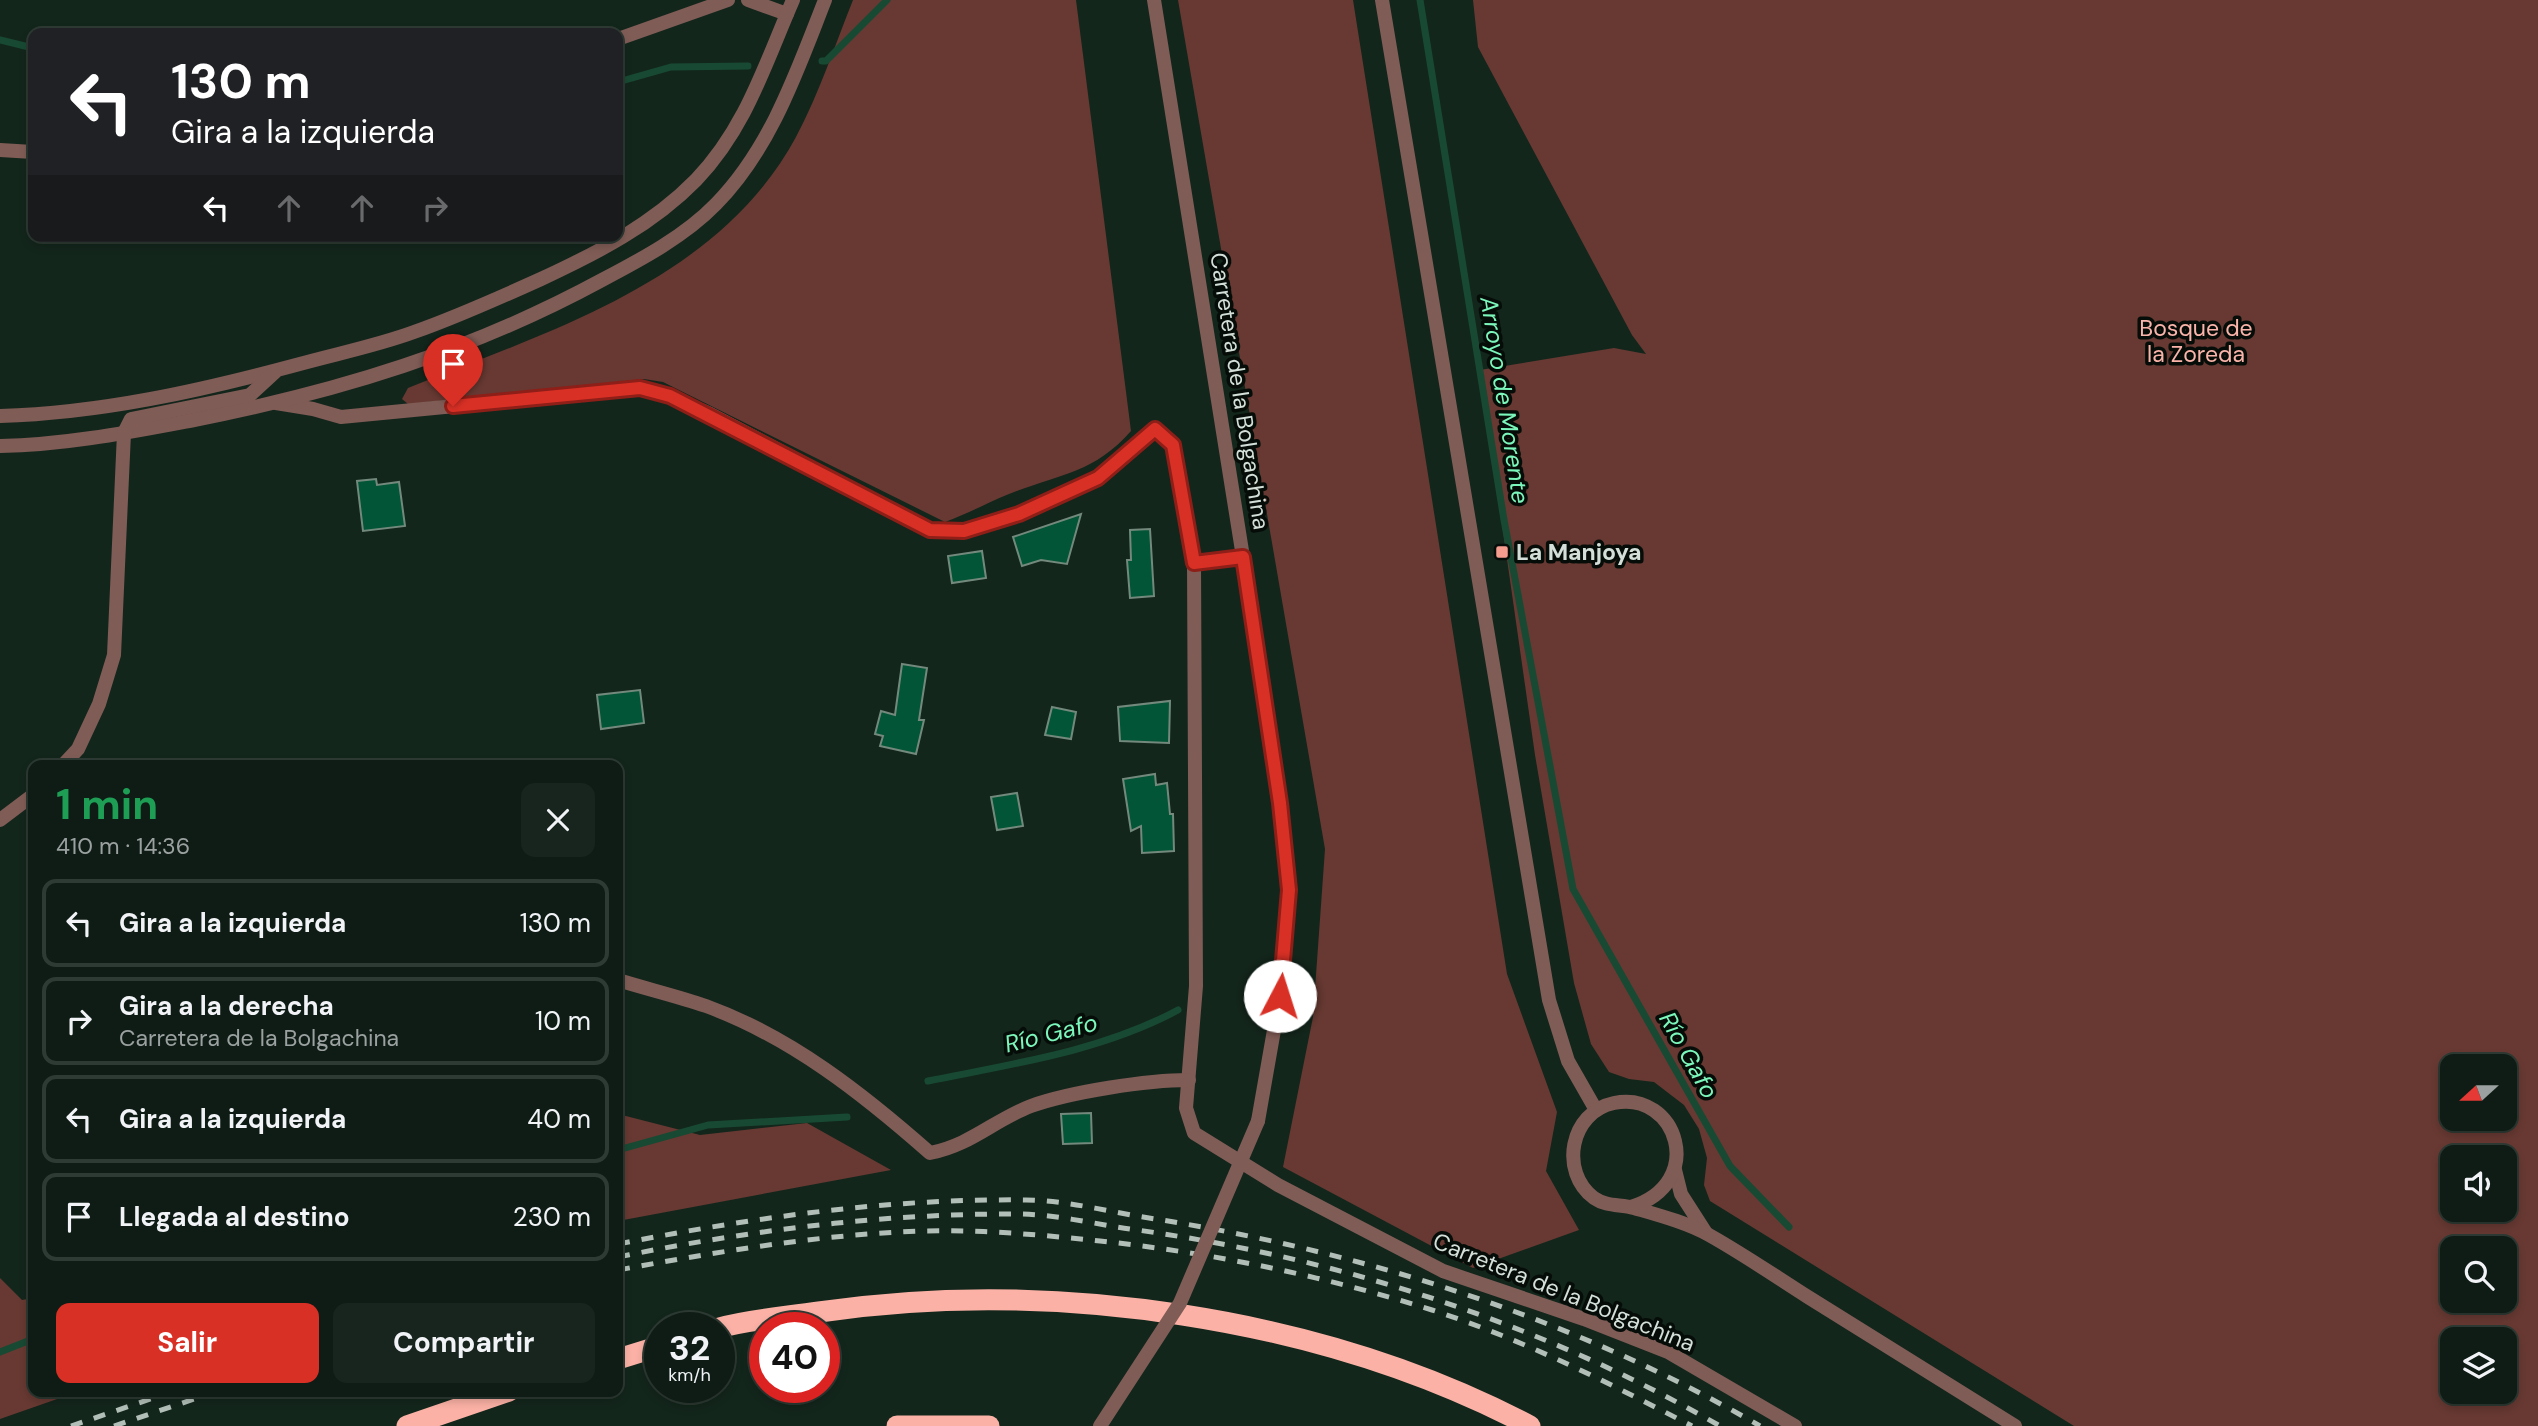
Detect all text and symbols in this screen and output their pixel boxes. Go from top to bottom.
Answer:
text: 130 m [171,49,311,113]
icon: left [56,56,147,147]
text: Gira a la izquierda [171,111,435,153]
icon: left [197,189,235,227]
icon: ahead [270,189,308,227]
icon: ahead [343,189,381,227]
icon: right [416,189,454,227]
street label: Carretera de la Bolgachina [1203,250,1277,532]
water label: Arroyo de Morente [1473,293,1537,506]
park label: Bosque de la Zoreda [2139,313,2253,369]
pin [423,334,483,406]
icon: arrive [434,345,472,383]
place label: La Manjoya [1516,537,1641,567]
marker: La Manjoya [1494,544,1510,560]
text: 1 min [56,777,158,832]
button: close [521,783,595,857]
text: 410 m · 14:36 [56,831,190,861]
icon: left [60,904,98,942]
text: Gira a la izquierda [119,906,346,940]
text: 130 m [520,906,591,940]
position arrow [1243,959,1317,1033]
text: Gira a la derecha [119,989,334,1023]
icon: right [60,1002,98,1040]
text: 10 m [535,1004,591,1038]
water label: Río Gafo [1652,1006,1726,1104]
water label: Río Gafo [1001,1007,1101,1059]
text: Carretera de la Bolgachina [119,1023,399,1053]
north arrow [2440,1054,2516,1130]
map controls [2440,1054,2517,1404]
icon: left [60,1100,98,1138]
text: Gira a la izquierda [119,1102,346,1136]
text: 40 m [527,1102,591,1136]
button: sound [2440,1145,2517,1222]
icon: arrive [60,1198,98,1236]
text: Llegada al destino [119,1200,350,1234]
text: 230 m [513,1200,591,1234]
street label: Carretera de la Bolgachina [1429,1226,1699,1358]
button: search [2440,1236,2517,1313]
button: Salir [56,1303,319,1383]
button: Compartir [333,1303,595,1383]
speed limit sign: 40 [749,1312,840,1403]
text: 32 [669,1325,710,1371]
button: layers [2440,1327,2517,1404]
text: km/h [668,1363,711,1387]

